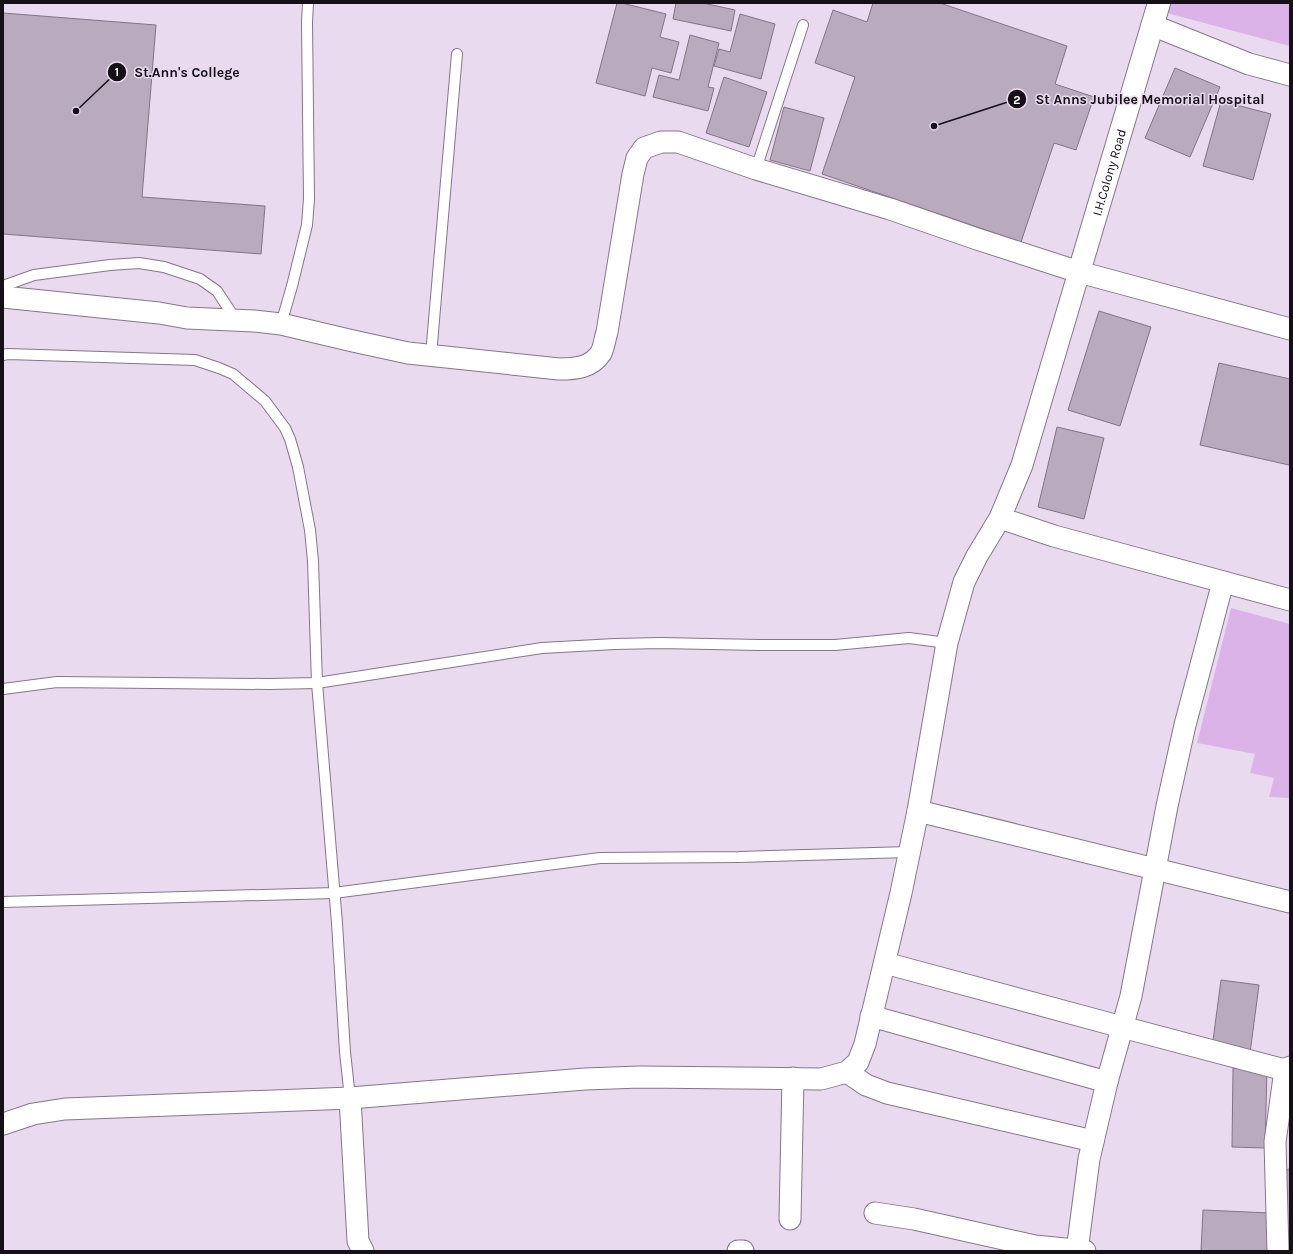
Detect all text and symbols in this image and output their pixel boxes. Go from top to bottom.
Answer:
callout: St.Ann's College [107,59,248,85]
text: St.Ann's College [134,64,240,81]
text: 1 [115,65,119,79]
callout: St Anns Jubilee Memorial Hospital [1007,86,1272,112]
text: St Anns Jubilee Memorial Hospital [1035,91,1265,108]
text: 2 [1013,93,1021,107]
street label: I.H.Colony Road [1089,127,1129,218]

